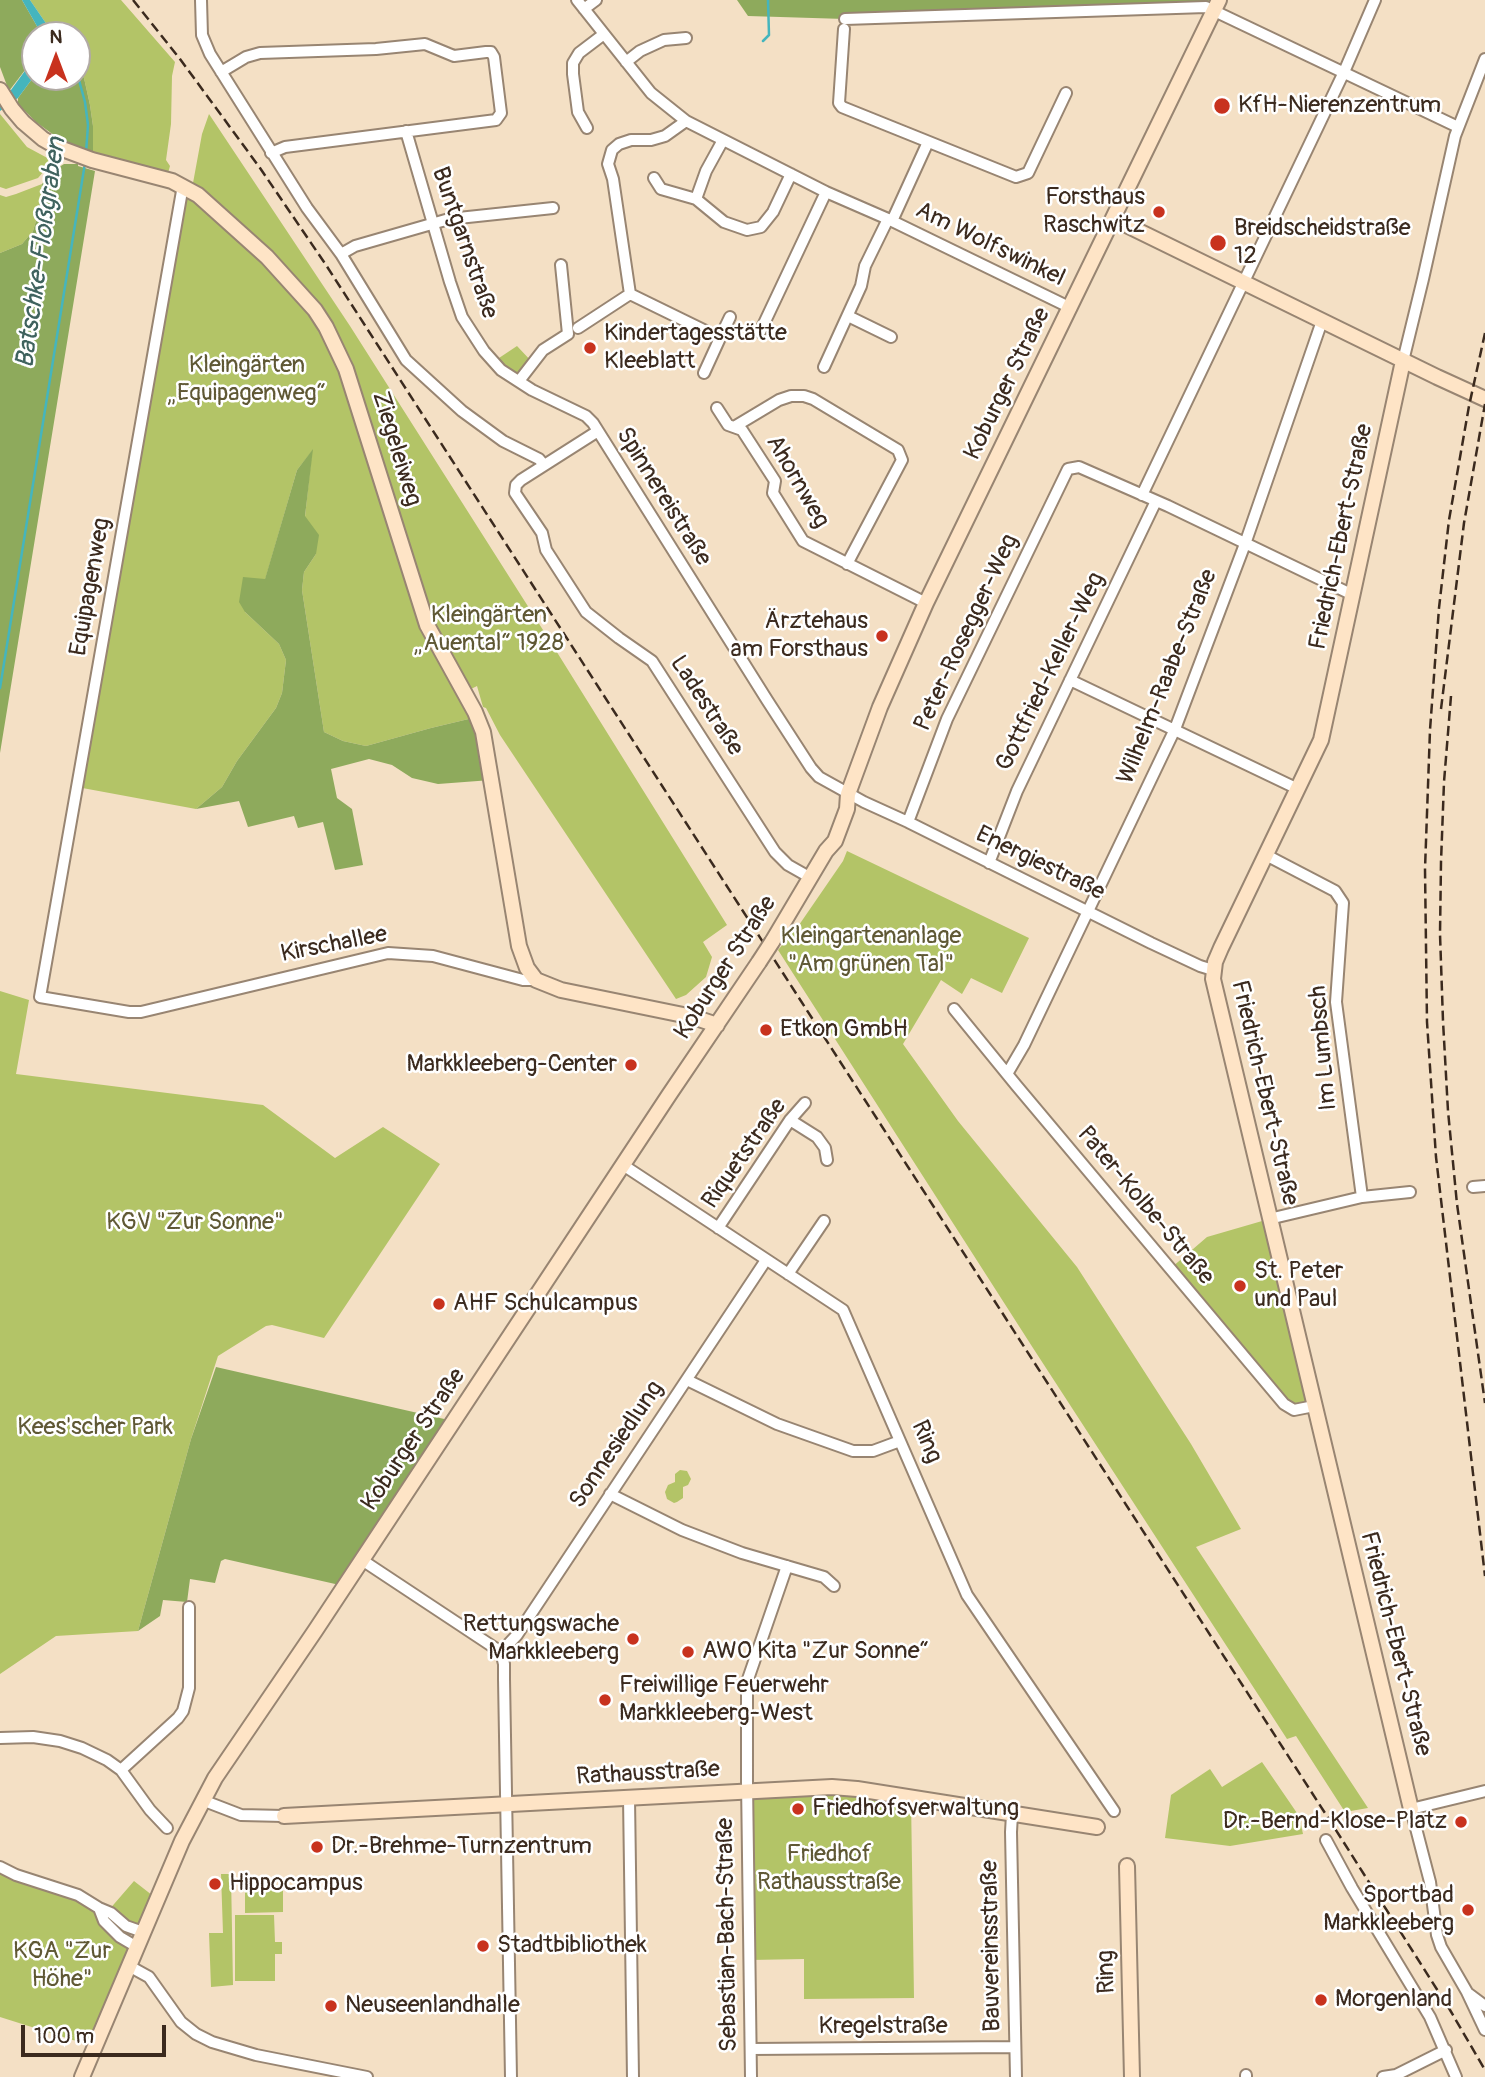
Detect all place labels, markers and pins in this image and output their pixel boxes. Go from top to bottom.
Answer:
place label: KfH-Nierenzentrum [1238,92,1441,120]
marker: KfH-Nierenzentrum [1212,96,1232,116]
place label: Forsthaus Raschwitz [1043,184,1145,240]
marker: Forsthaus Raschwitz [1151,204,1167,220]
place label: Breidscheidstraße 12 [1234,215,1411,271]
marker: Breidscheidstraße 12 [1208,233,1228,253]
place label: Kindertagesstätte Kleeblatt [604,320,787,376]
marker: Kindertagesstätte Kleeblatt [582,340,598,356]
place label: Ärztehaus am Forsthaus [730,608,868,664]
marker: Ärztehaus am Forsthaus [874,628,890,644]
place label: Etkon GmbH [780,1016,908,1044]
marker: Etkon GmbH [758,1022,774,1038]
place label: Markkleeberg-Center [407,1051,617,1079]
marker: Markkleeberg-Center [623,1057,639,1073]
place label: St. Peter und Paul [1254,1258,1343,1314]
marker: St. Peter und Paul [1232,1278,1248,1294]
place label: AHF Schulcampus [453,1290,637,1318]
marker: AHF Schulcampus [431,1296,447,1312]
place label: Rettungswache Markkleeberg [463,1611,619,1667]
marker: Rettungswache Markkleeberg [625,1631,641,1647]
place label: AWO Kita "Zur Sonne“ [702,1638,929,1666]
marker: AWO Kita "Zur Sonne“ [680,1644,696,1660]
place label: Freiwillige Feuerwehr Markkleeberg-West [619,1672,829,1728]
marker: Freiwillige Feuerwehr Markkleeberg-West [597,1692,613,1708]
place label: Friedhofsverwaltung [812,1795,1019,1823]
marker: Friedhofsverwaltung [790,1801,806,1817]
place label: Dr.-Bernd-Klose-Platz [1223,1808,1447,1836]
marker: Dr.-Bernd-Klose-Platz [1453,1814,1469,1830]
place label: Dr.-Brehme-Turnzentrum [331,1833,592,1861]
marker: Dr.-Brehme-Turnzentrum [309,1839,325,1855]
place label: Hippocampus [229,1870,363,1898]
marker: Hippocampus [207,1876,223,1892]
place label: Sportbad Markkleeberg [1323,1882,1454,1938]
marker: Sportbad Markkleeberg [1460,1902,1476,1918]
place label: Stadtbibliothek [497,1932,647,1960]
marker: Stadtbibliothek [475,1938,491,1954]
place label: Morgenland [1335,1986,1452,2014]
place label: Neuseenlandhalle [345,1992,520,2020]
marker: Morgenland [1313,1992,1329,2008]
marker: Neuseenlandhalle [323,1998,339,2014]

